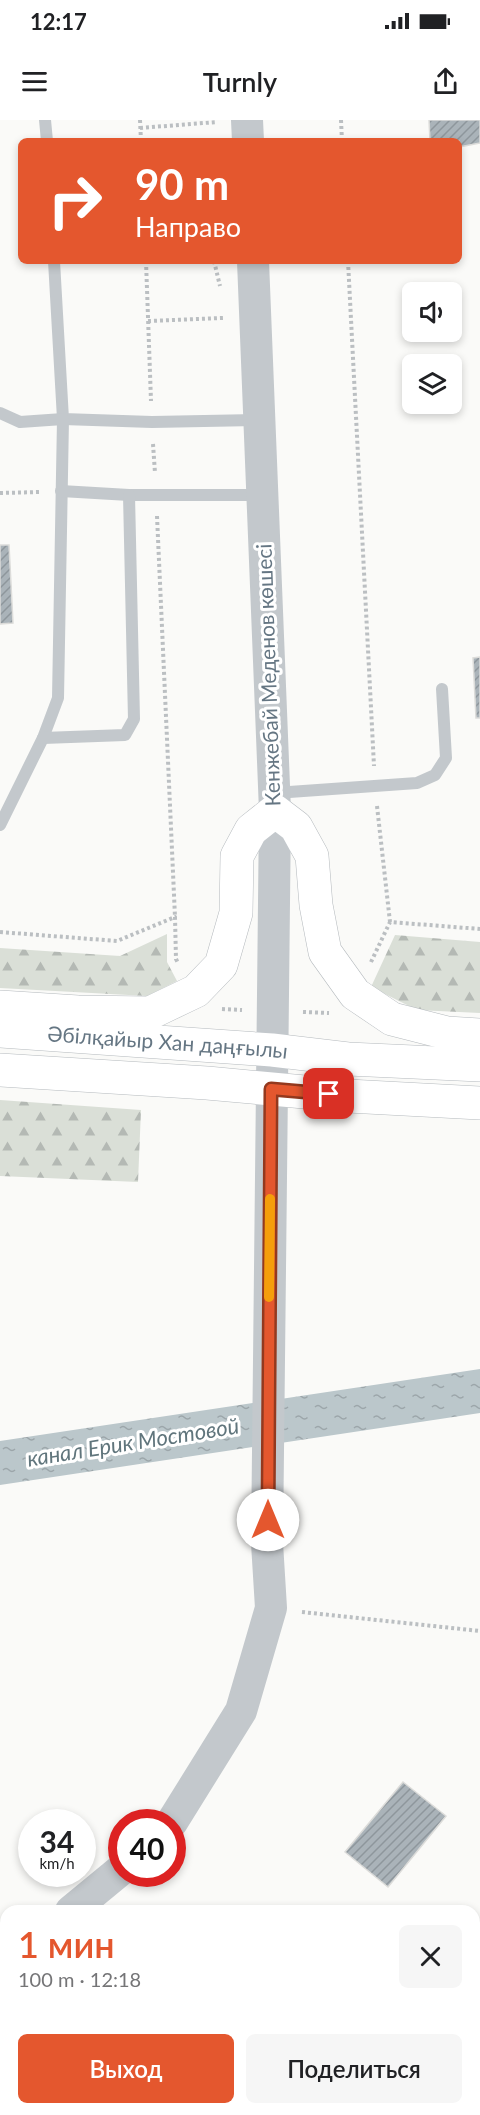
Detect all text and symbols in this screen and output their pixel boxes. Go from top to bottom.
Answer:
text: 12:17 [30,8,87,35]
icon: menu [18,65,51,98]
text: Turnly [203,65,277,98]
icon: share [429,65,462,98]
text: 90 m [135,159,229,209]
icon: right [36,162,114,240]
text: Направо [135,210,241,243]
map controls [402,282,462,414]
button: sound [402,282,462,342]
button: layers [402,354,462,414]
street label: Кенжебай Меденов көшесі [250,543,285,807]
street label: Әбілқайыр Хан даңғылы [47,1020,289,1063]
pin [303,1068,354,1119]
icon: arrive [312,1077,345,1110]
water label: канал Ерик Мостовой [25,1411,241,1472]
position arrow [236,1488,300,1552]
speed limit sign: 40 [108,1809,186,1887]
text: 34 [40,1823,74,1859]
text: km/h [39,1854,75,1872]
text: 1 мин [18,1922,115,1966]
button: close [399,1925,462,1988]
text: 100 m · 12:18 [18,1967,141,1991]
button: Выход [18,2034,234,2103]
button: Поделиться [246,2034,462,2103]

